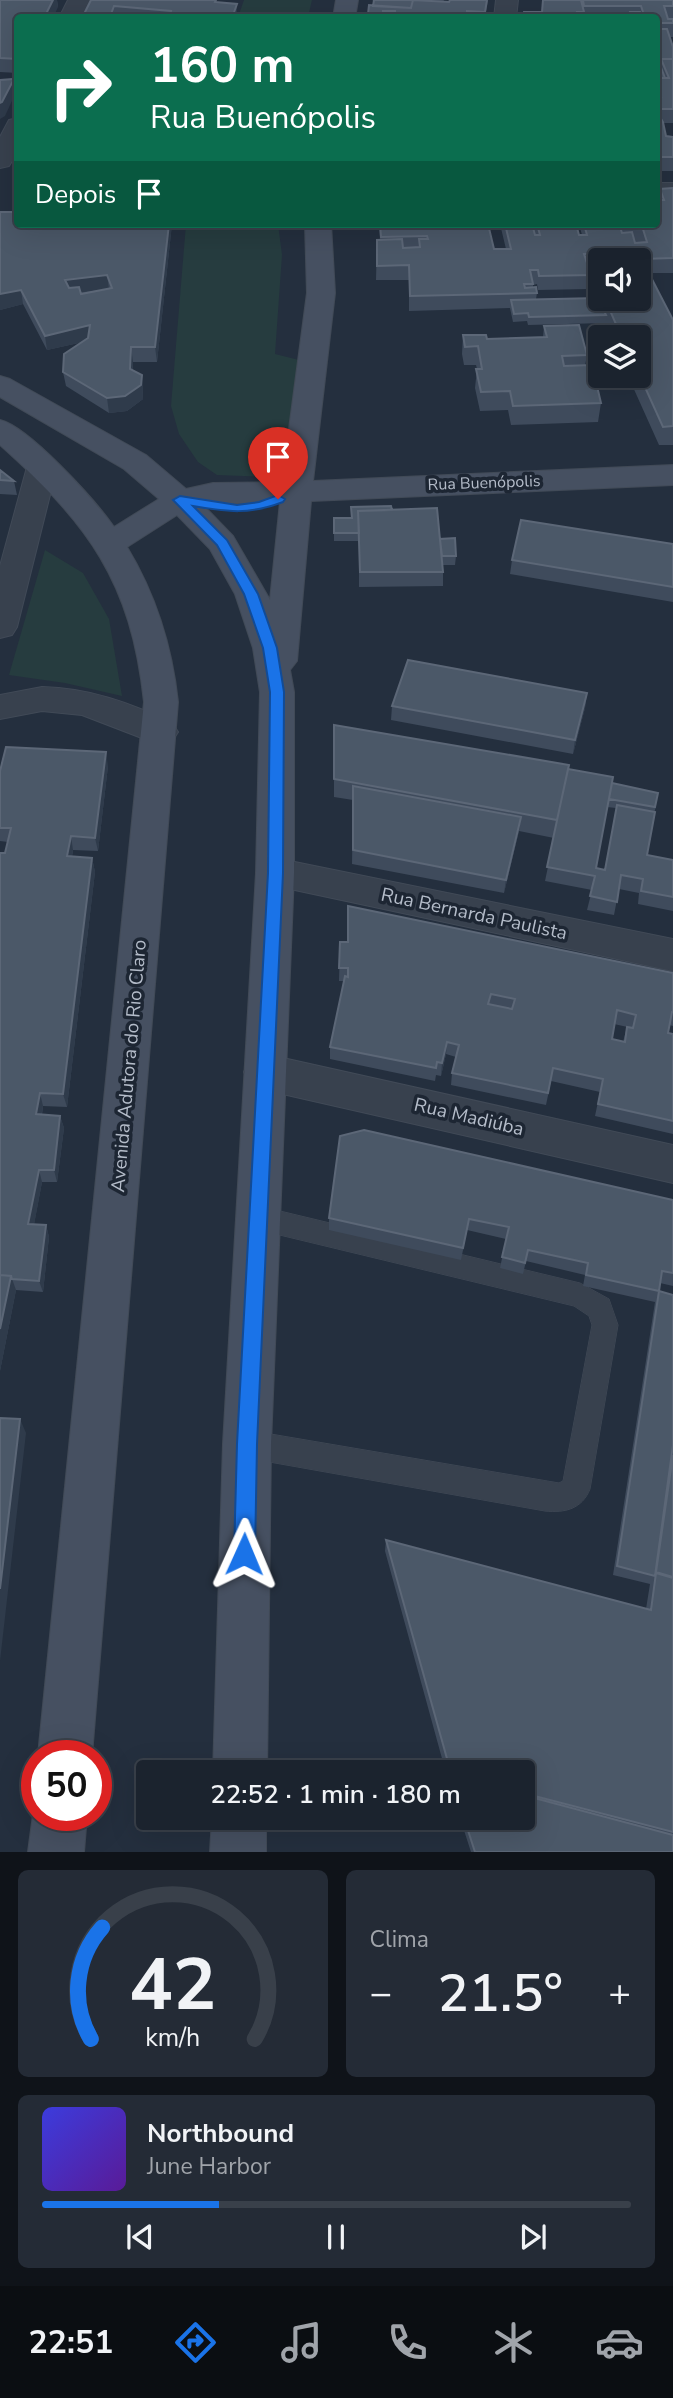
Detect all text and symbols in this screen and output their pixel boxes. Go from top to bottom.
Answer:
text: 160 m [150,32,294,99]
icon: right [35,42,126,133]
text: Rua Buenópolis [150,96,376,139]
icon: arrive [130,175,168,213]
text: Depois [35,177,116,212]
map controls [588,248,651,388]
button: sound [588,248,651,311]
button: layers [588,325,651,388]
pin [248,427,308,499]
icon: arrive [259,438,297,476]
street label: Rua Buenópolis [427,470,541,496]
street label: Rua Bernarda Paulista [378,882,570,946]
street label: Avenida Adutora do Rio Claro [105,939,153,1193]
street label: Rua Madiúba [412,1092,526,1142]
position arrow [207,1517,281,1591]
speed limit sign: 50 [21,1740,112,1831]
text: 22:52 · 1 min · 180 m [210,1777,461,1812]
text: Clima [370,1924,429,1955]
text: 42 [129,1936,216,2036]
text: 21.5° [438,1958,563,2029]
text: − [370,1968,392,2019]
text: + [608,1968,631,2019]
text: km/h [145,2021,200,2055]
text: Northbound [147,2116,294,2151]
text: June Harbor [147,2151,271,2182]
icon: previous [121,2218,159,2256]
icon: pause [317,2218,355,2256]
icon: next [514,2218,552,2256]
icon: directions [171,2318,220,2367]
icon: music [277,2318,326,2367]
icon: phone [383,2318,432,2367]
icon: climate [489,2318,538,2367]
icon: car [595,2318,644,2367]
text: 22:51 [29,2321,113,2364]

